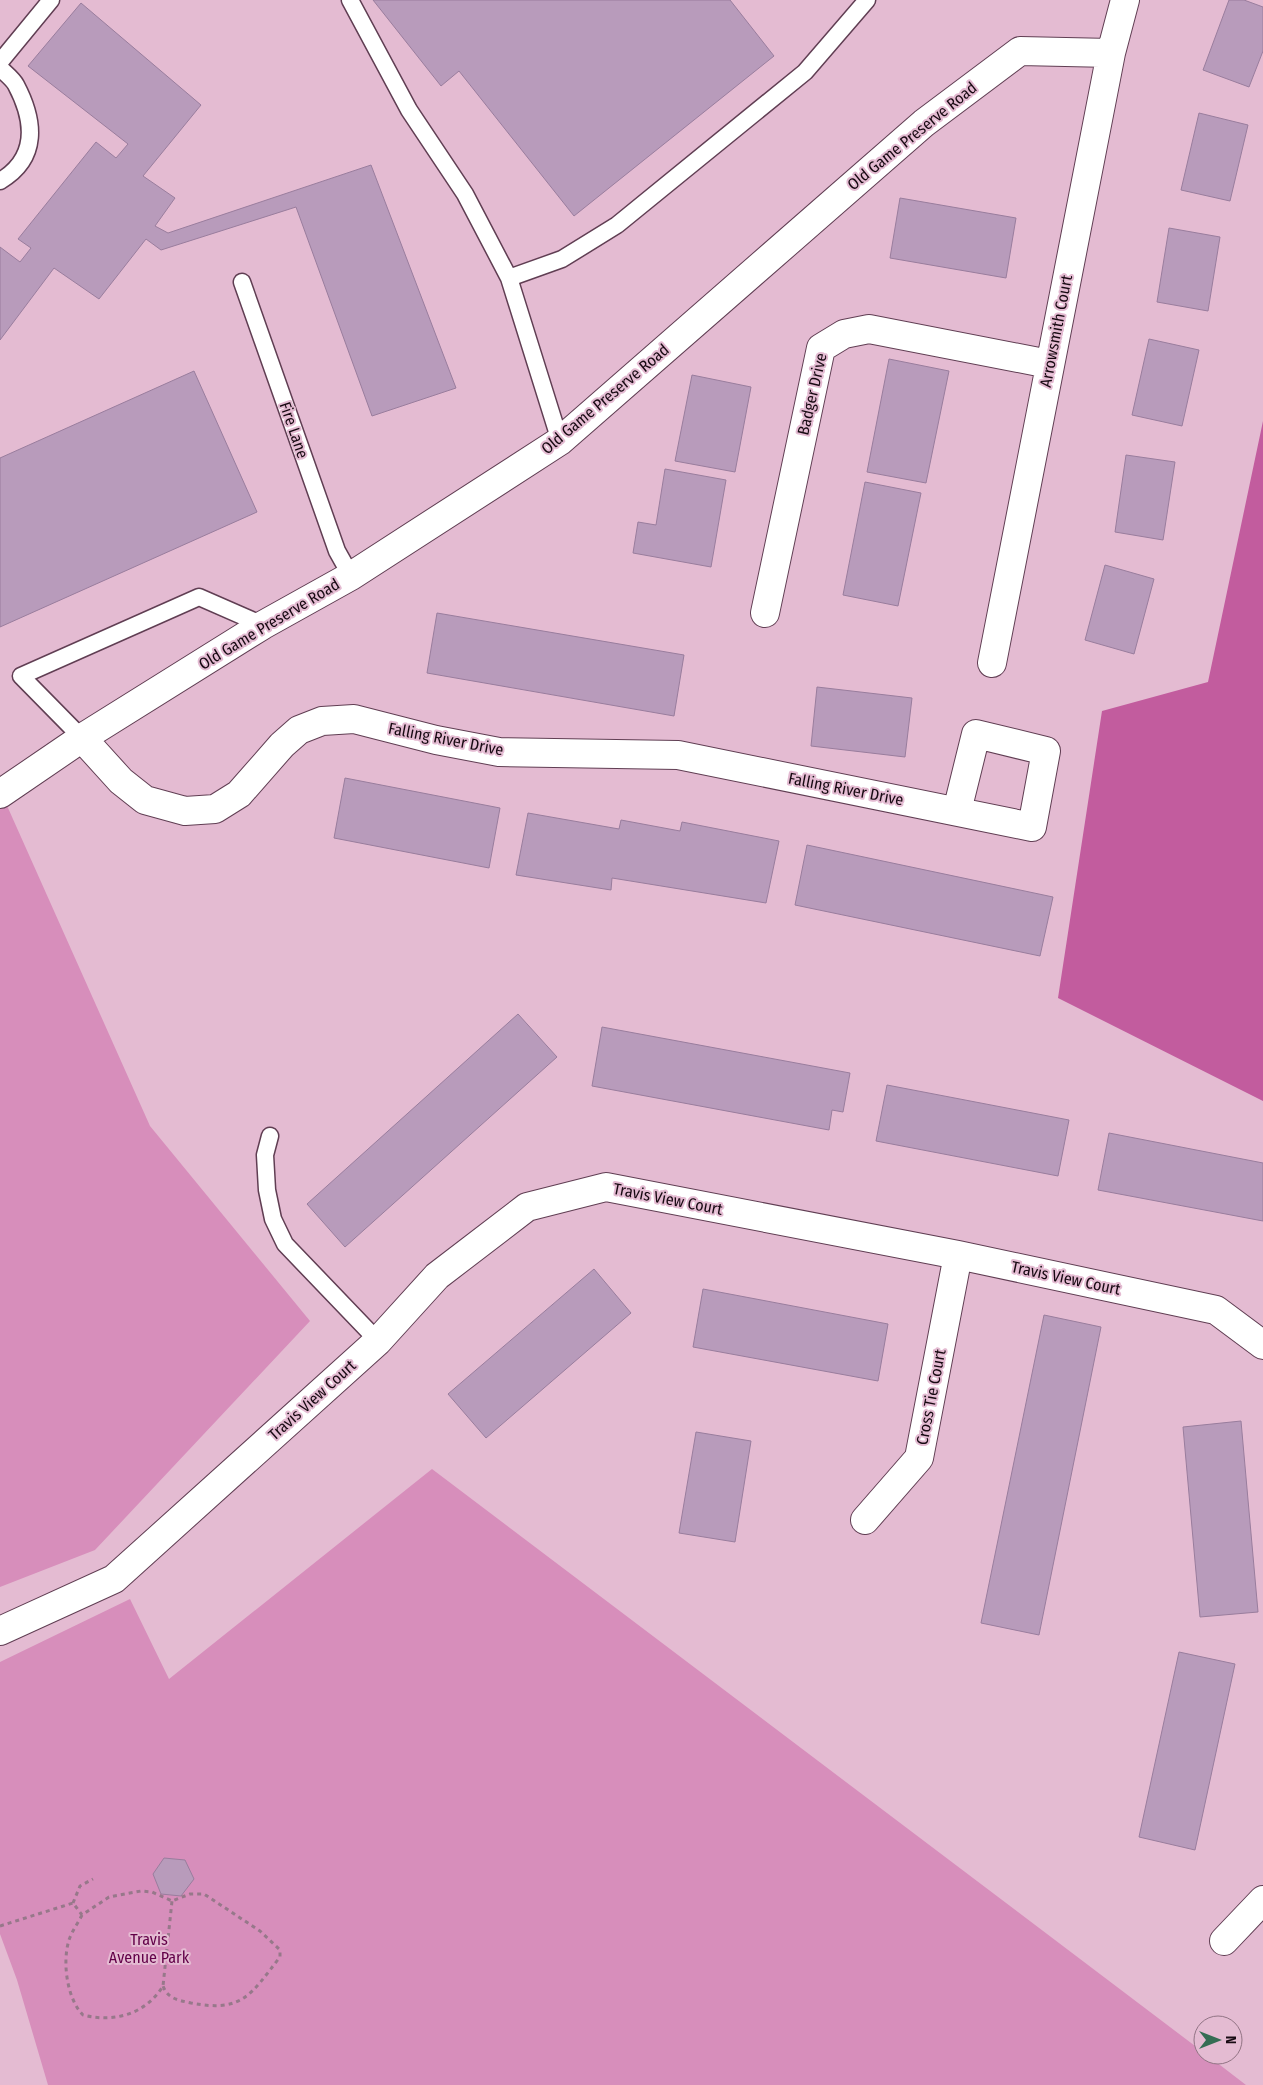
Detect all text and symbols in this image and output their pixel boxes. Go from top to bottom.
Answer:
street label: Old Game Preserve Road [844,78,980,194]
street label: Arrowsmith Court [1036,272,1076,389]
street label: Old Game Preserve Road [537,340,673,458]
street label: Badger Drive [793,351,831,437]
street label: Fire Lane [275,399,313,461]
street label: Old Game Preserve Road [195,574,343,674]
street label: Falling River Drive [387,719,505,759]
street label: Falling River Drive [787,769,905,809]
street label: Travis View Court [612,1179,725,1219]
street label: Travis View Court [1010,1257,1123,1299]
street label: Cross Tie Court [912,1347,950,1447]
street label: Travis View Court [264,1355,360,1444]
park label: Travis Avenue Park [109,1930,190,1967]
north arrow [1193,2015,1243,2065]
text: N [1222,2036,1239,2044]

